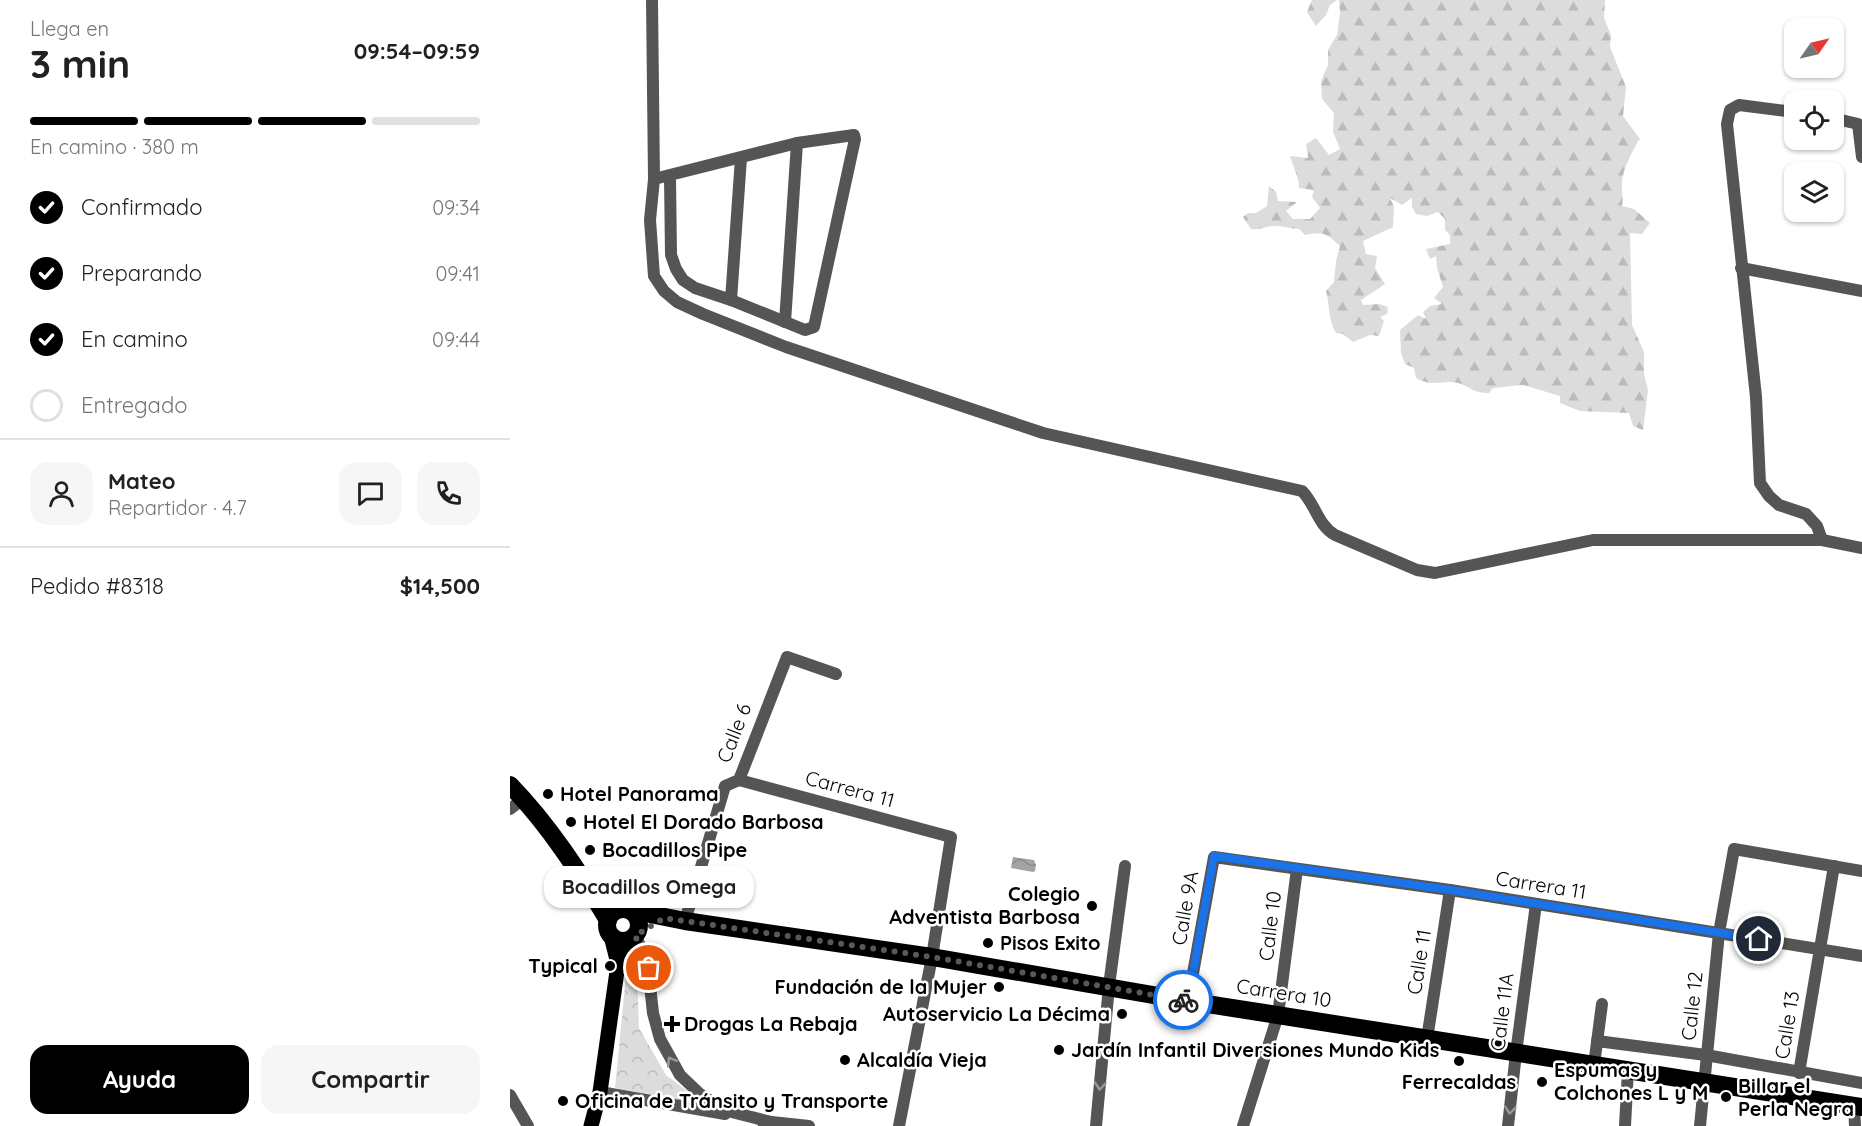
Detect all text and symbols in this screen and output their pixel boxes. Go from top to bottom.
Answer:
text: Llega en [30,16,109,41]
north arrow [1784,18,1844,78]
map controls [1784,18,1844,222]
text: 09:54–09:59 [354,37,480,65]
text: 3 min [30,39,130,88]
button: locate [1784,90,1844,150]
text: En camino · 380 m [30,134,199,159]
button: layers [1784,162,1844,222]
icon: check [30,191,63,224]
text: Confirmado [81,193,202,221]
text: 09:34 [432,195,480,220]
icon: check [30,257,63,290]
text: Preparando [81,259,202,287]
text: 09:41 [435,261,480,286]
icon: check [30,323,63,356]
text: En camino [81,325,188,353]
text: 09:44 [432,327,480,352]
text: Entregado [81,391,188,419]
button: person [30,462,93,525]
button: chat [339,462,402,525]
button: phone [417,462,480,525]
text: Mateo [108,467,175,495]
text: Repartidor · 4.7 [108,495,247,520]
text: Pedido #8318 [30,572,164,600]
text: $14,500 [400,572,480,600]
street label: Calle 6 [711,699,756,766]
street label: Carrera 11 [803,765,897,812]
place label: Hotel Panorama [560,781,719,806]
marker: Hotel Panorama [541,787,555,801]
place label: Hotel El Dorado Barbosa [583,809,824,834]
marker: Hotel El Dorado Barbosa [564,815,578,829]
place label: Bocadillos Pipe [602,837,747,862]
marker: Bocadillos Pipe [583,843,597,857]
street label: Carrera 11 [1494,865,1588,904]
callout: Bocadillos Omega [544,866,754,908]
street label: Calle 9A [1166,869,1203,947]
text: Bocadillos Omega [562,874,736,899]
place label: Colegio Adventista Barbosa [889,881,1080,929]
street label: Calle 10 [1253,890,1286,962]
marker: Colegio Adventista Barbosa [1085,899,1099,913]
pin [1733,913,1784,964]
icon: home [1742,922,1775,955]
street label: Calle 11 [1401,927,1436,996]
place label: Pisos Exito [1000,930,1101,955]
marker: Pisos Exito [981,936,995,950]
pin [623,942,674,993]
icon: bag [632,951,665,984]
place label: Typical [528,953,598,978]
marker: Typical [603,959,617,973]
courier [1153,970,1213,1030]
street label: Calle 12 [1675,970,1708,1042]
street label: Calle 11A [1484,971,1519,1053]
street label: Carrera 10 [1235,973,1333,1012]
place label: Fundación de la Mujer [775,974,987,999]
marker: Fundación de la Mujer [992,980,1006,994]
icon: bike [1167,984,1200,1017]
street label: Calle 13 [1769,989,1804,1061]
place label: Autoservicio La Décima [883,1001,1110,1026]
marker: Autoservicio La Décima [1115,1007,1129,1021]
place label: Drogas La Rebaja [684,1011,858,1036]
marker: Drogas La Rebaja [665,1017,679,1031]
place label: Jardín Infantil Diversiones Mundo Kids [1071,1037,1439,1062]
marker: Jardín Infantil Diversiones Mundo Kids [1052,1043,1066,1057]
button: Ayuda [30,1045,249,1114]
button: Compartir [261,1045,480,1114]
place label: Alcaldía Vieja [857,1047,987,1072]
marker: Alcaldía Vieja [838,1053,852,1067]
marker: Ferrecaldas [1452,1054,1466,1068]
one-way arrow [667,1057,678,1068]
place label: Espumas y Colchones L y M [1554,1057,1708,1105]
place label: Ferrecaldas [1402,1069,1516,1094]
place label: Billar el Perla Negra [1738,1073,1854,1121]
marker: Espumas y Colchones L y M [1535,1075,1549,1089]
one-way arrow [1094,1082,1107,1091]
place label: Oficina de Tránsito y Transporte [575,1088,888,1113]
marker: Billar el Perla Negra [1719,1090,1733,1104]
marker: Oficina de Tránsito y Transporte [556,1094,570,1108]
one-way arrow [1504,1106,1517,1115]

